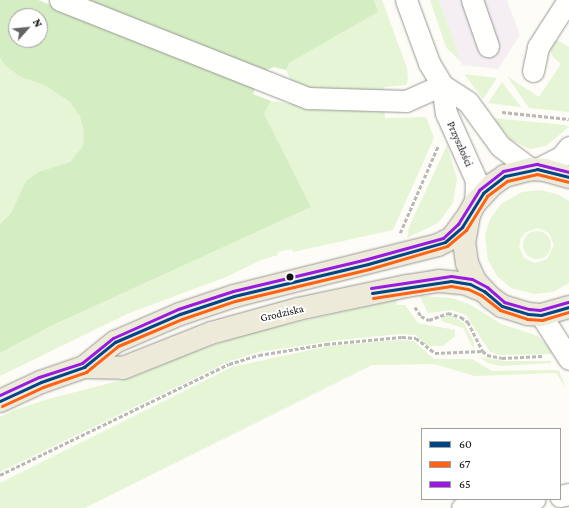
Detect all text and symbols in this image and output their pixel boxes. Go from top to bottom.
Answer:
north arrow [8,8,48,48]
text: N [31,17,45,29]
street label: Przyszłości [444,119,476,169]
unlabelled marker [285,272,295,282]
street label: Grodziska [259,302,305,324]
legend [421,428,561,500]
text: 60 [459,437,472,451]
text: 67 [459,457,470,471]
text: 65 [459,477,471,491]

